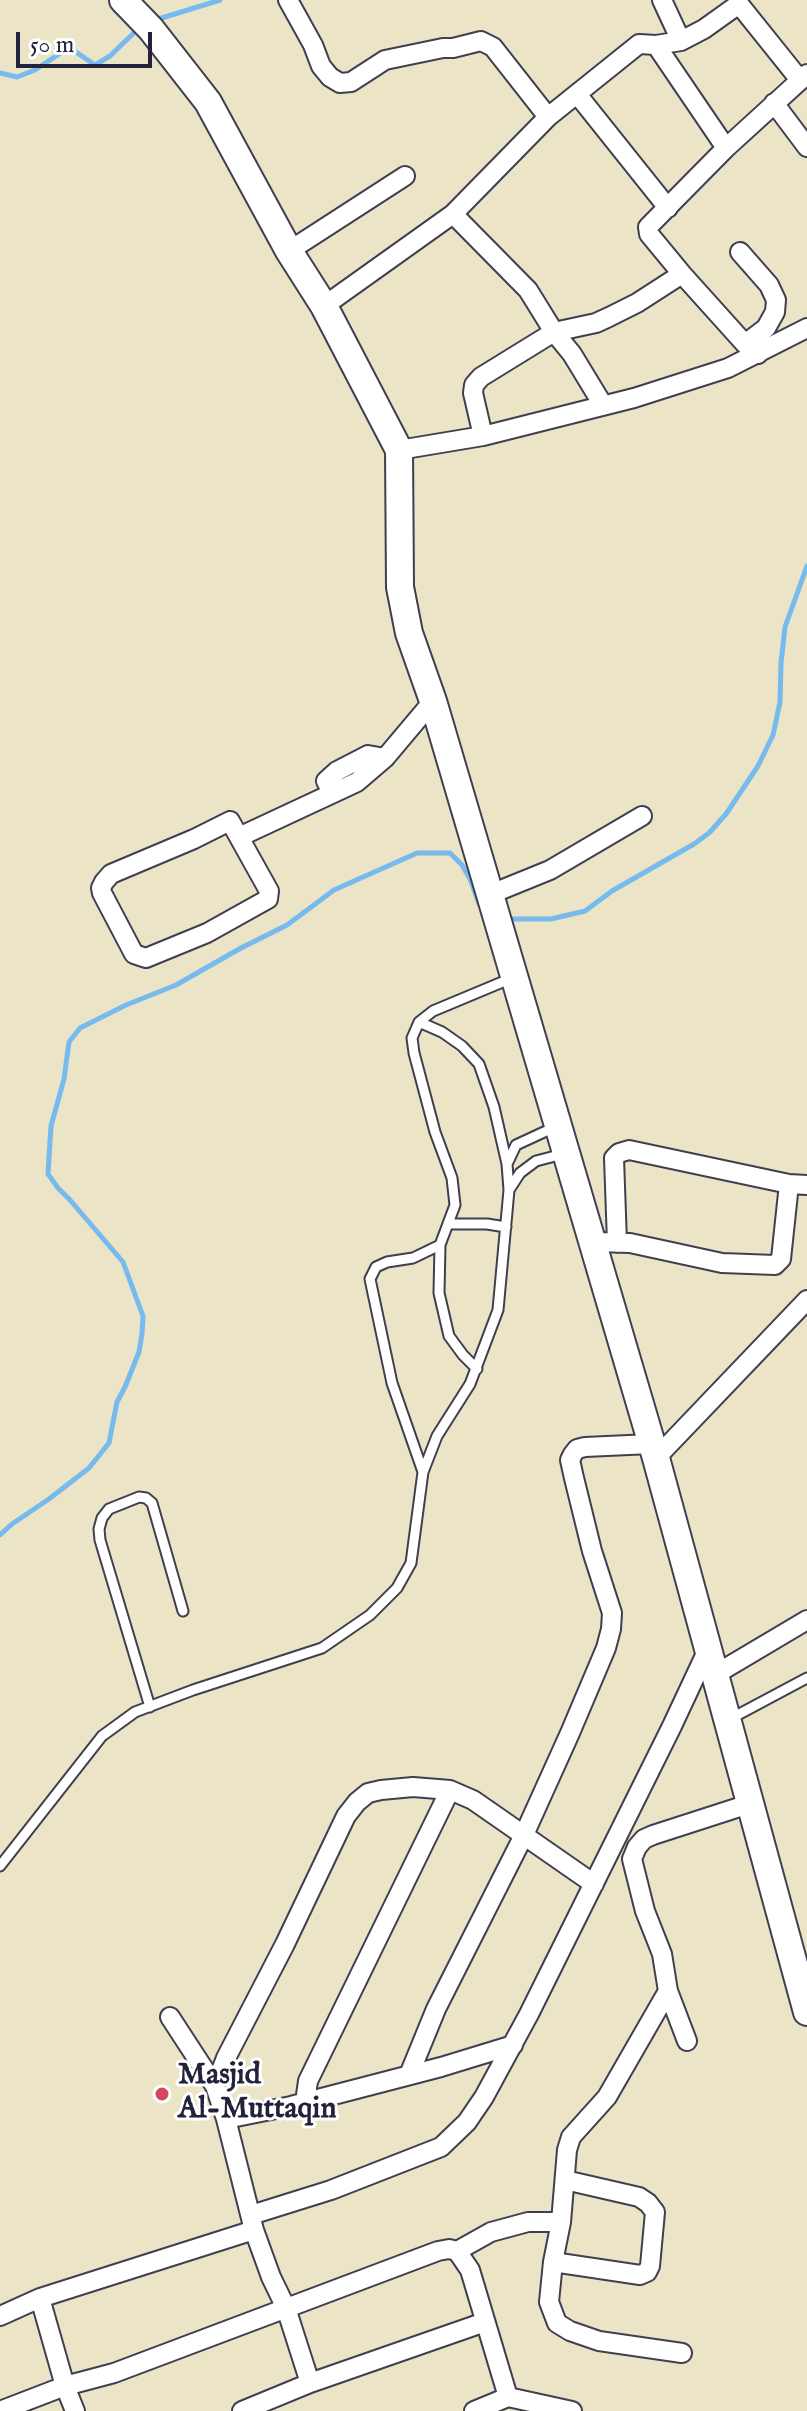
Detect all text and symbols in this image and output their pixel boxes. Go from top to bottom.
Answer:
scale bar [20,16,156,66]
text: 50 m [30,30,74,61]
place label: Masjid Al-Muttaqin [178,2059,336,2130]
marker: Masjid Al-Muttaqin [153,2085,171,2103]

